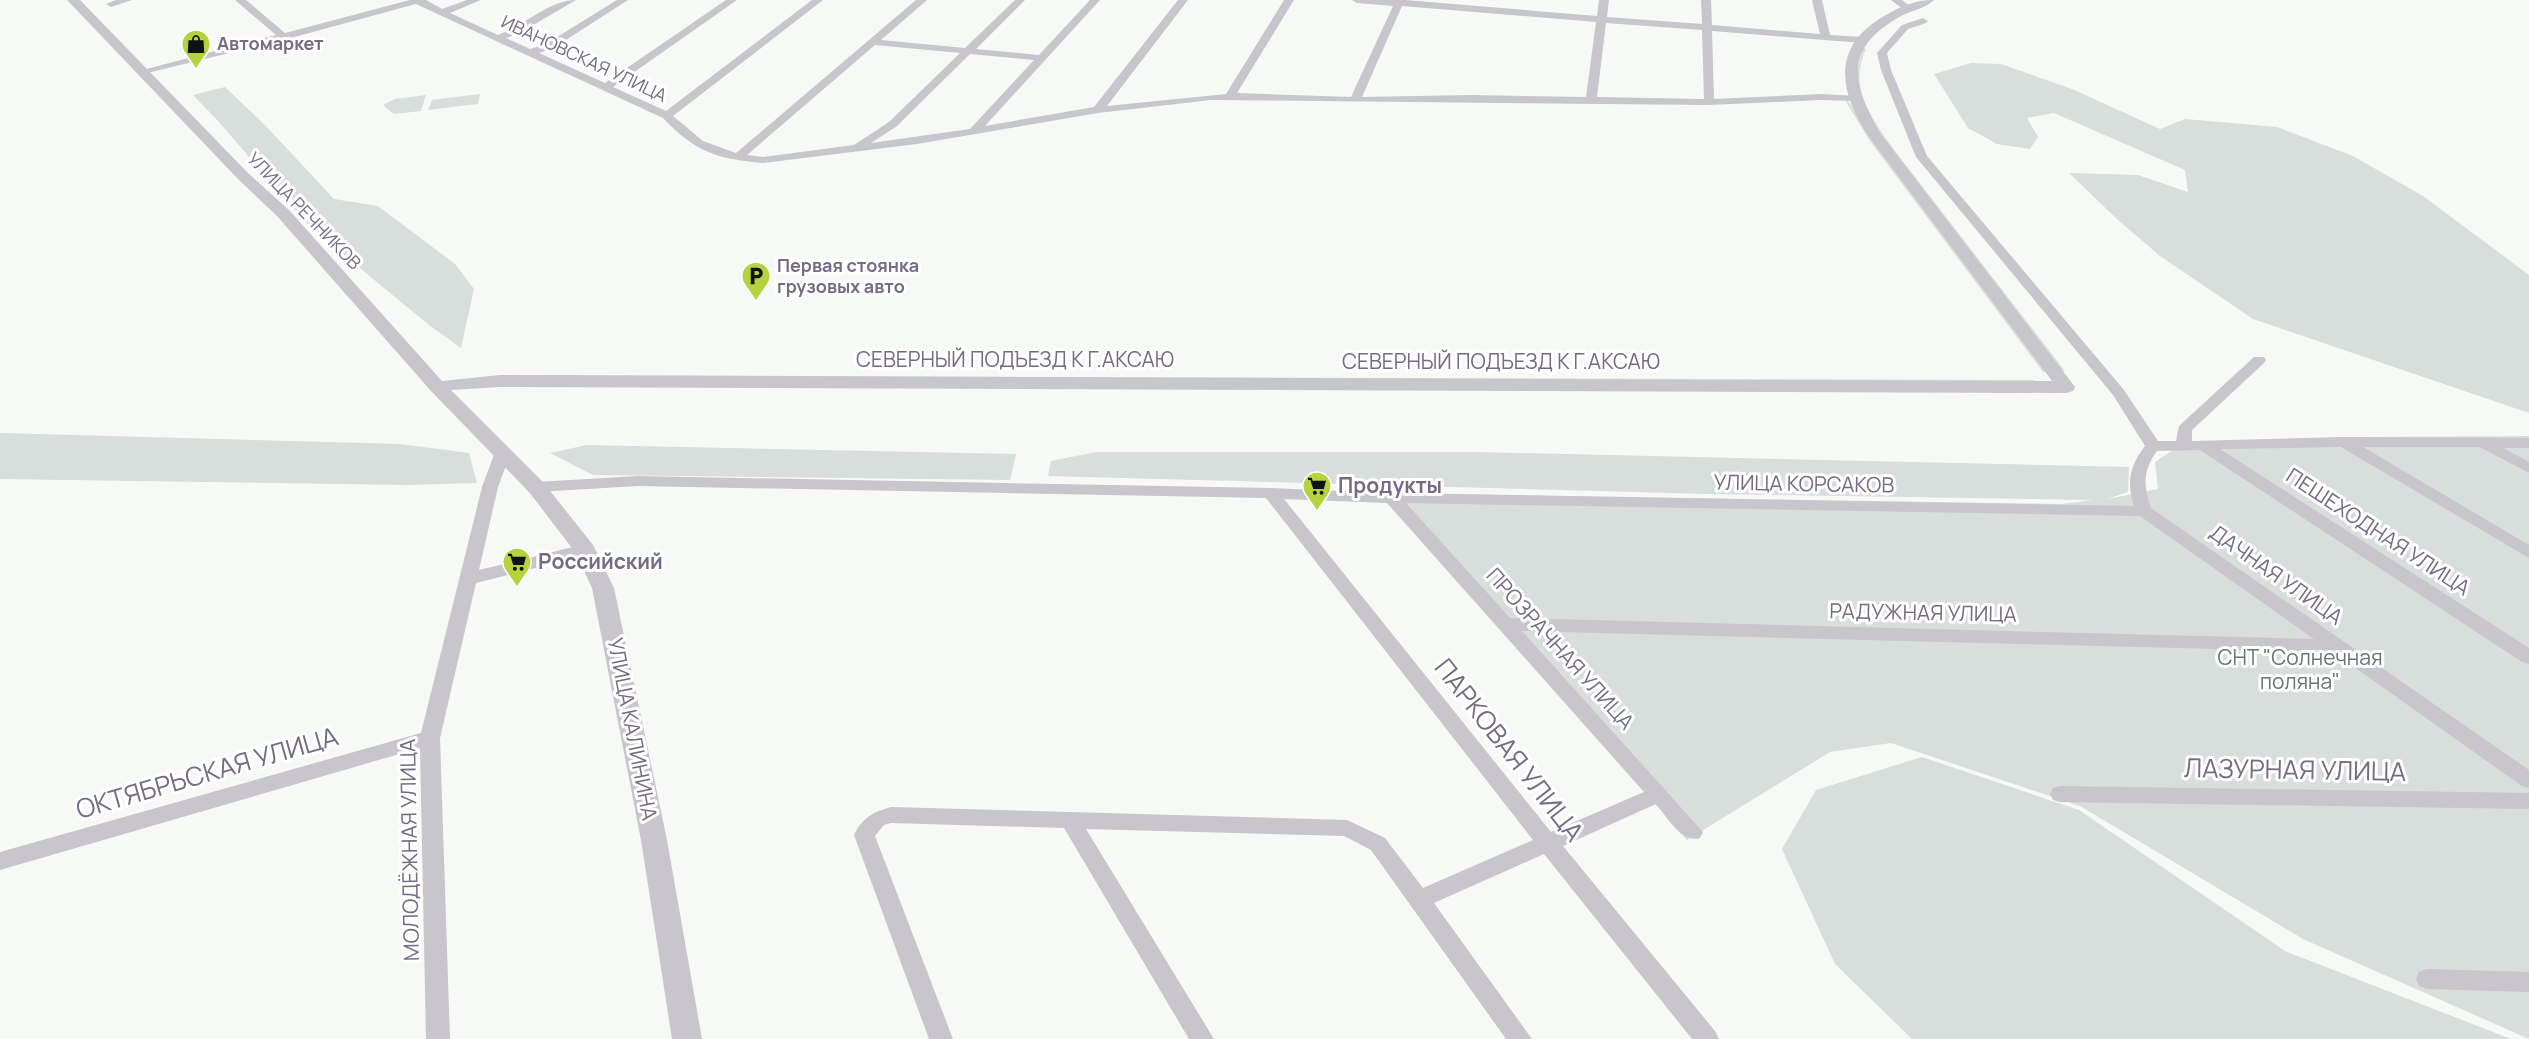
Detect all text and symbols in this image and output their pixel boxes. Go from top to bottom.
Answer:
street label: ИВАНОВСКАЯ УЛИЦА [498,9,672,107]
shop icon: Автомаркет [180,28,212,70]
place label: Автомаркет [217,31,324,55]
street label: УЛИЦА РЕЧНИКОВ [242,146,367,274]
place label: Первая стоянка грузовых авто [777,253,919,298]
parking icon: Первая стоянка грузовых авто [740,260,772,302]
street label: СЕВЕРНЫЙ ПОДЪЕЗД К Г.АКСАЮ [856,345,1174,373]
street label: СЕВЕРНЫЙ ПОДЪЕЗД К Г.АКСАЮ [1342,347,1660,375]
street label: ПЕШЕХОДНАЯ УЛИЦА [2281,461,2476,601]
street label: УЛИЦА КОРСАКОВ [1713,467,1895,499]
supermarket icon: Продукты [1301,470,1333,512]
place label: Продукты [1338,471,1442,499]
street label: ДАЧНАЯ УЛИЦА [2204,518,2349,631]
supermarket icon: Российский [501,546,533,588]
place label: Российский [538,547,663,575]
street label: ПРОЗРАЧНАЯ УЛИЦА [1481,562,1641,735]
street label: РАДУЖНАЯ УЛИЦА [1829,596,2017,628]
street label: УЛИЦА КАЛИНИНА [602,635,664,822]
park label: СНТ "Солнечная поляна" [2217,643,2383,695]
street label: ПАРКОВАЯ УЛИЦА [1427,650,1593,848]
street label: ОКТЯБРЬСКАЯ УЛИЦА [71,717,342,827]
street label: МОЛОДЁЖНАЯ УЛИЦА [393,739,425,961]
street label: ЛАЗУРНАЯ УЛИЦА [2184,749,2406,789]

